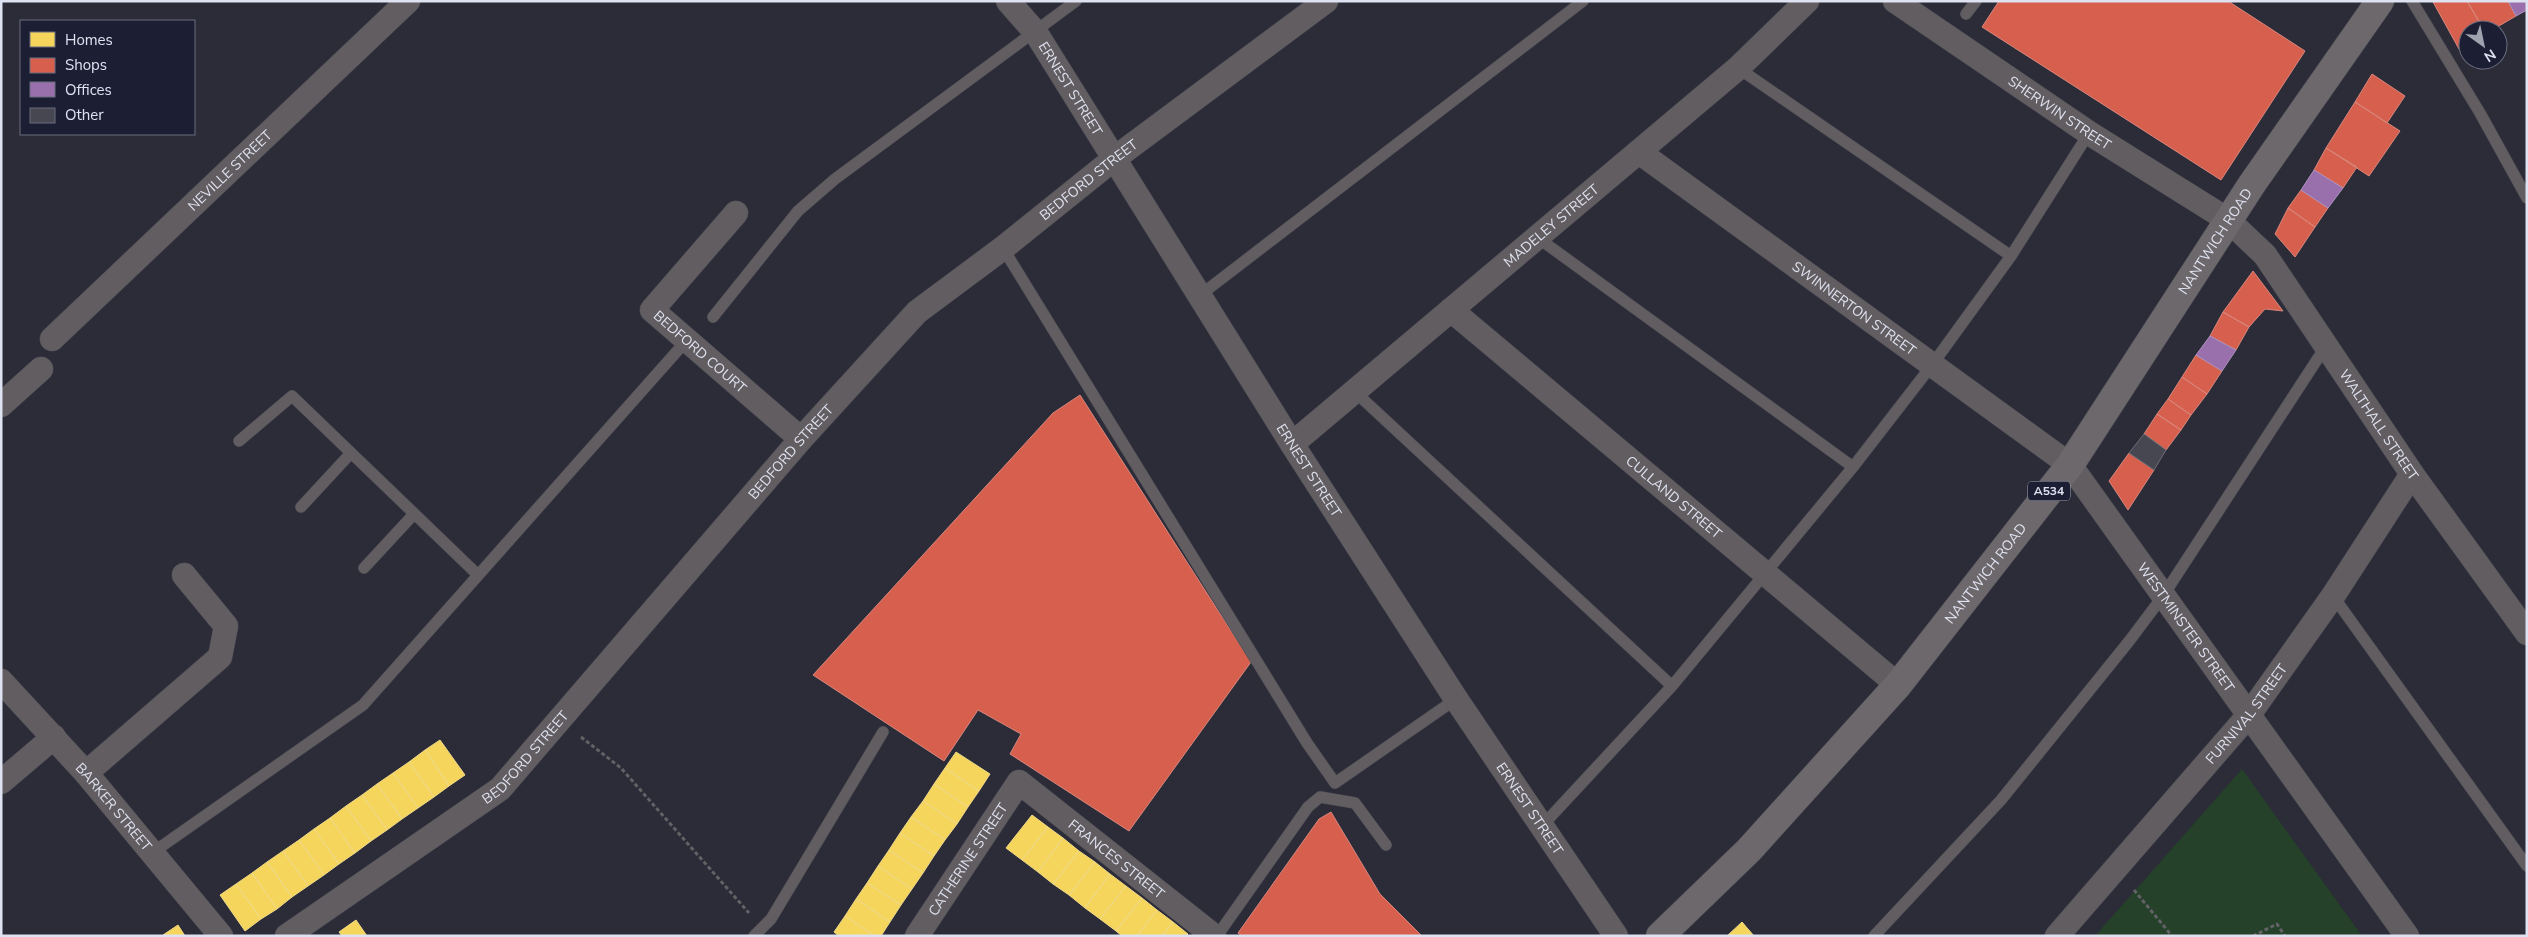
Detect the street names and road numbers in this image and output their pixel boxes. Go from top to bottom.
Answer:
street label: ERNEST STREET [1034,38,1107,140]
street label: SHERWIN STREET [2004,71,2115,154]
street label: NEVILLE STREET [183,125,276,215]
street label: BEDFORD STREET [1035,135,1142,225]
street label: MADELEY STREET [1499,179,1603,271]
street label: NANTWICH ROAD [2174,184,2256,298]
street label: SWINNERTON STREET [1788,257,1920,360]
street label: BEDFORD COURT [650,306,751,398]
street label: WALTHALL STREET [2335,366,2423,484]
street label: BEDFORD STREET [744,400,838,503]
street label: ERNEST STREET [1272,420,1346,521]
street label: CULLAND STREET [1622,451,1726,543]
road number: A534 [2028,482,2070,501]
street label: NANTWICH ROAD [1940,519,2031,627]
street label: WESTMINSTER STREET [2133,559,2239,696]
street label: FURNIVAL STREET [2201,660,2292,768]
street label: BEDFORD STREET [478,706,573,808]
street label: BARKER STREET [71,758,157,855]
street label: ERNEST STREET [1492,759,1568,859]
street label: CATHERINE STREET [924,799,1012,919]
street label: FRANCES STREET [1064,815,1169,903]

